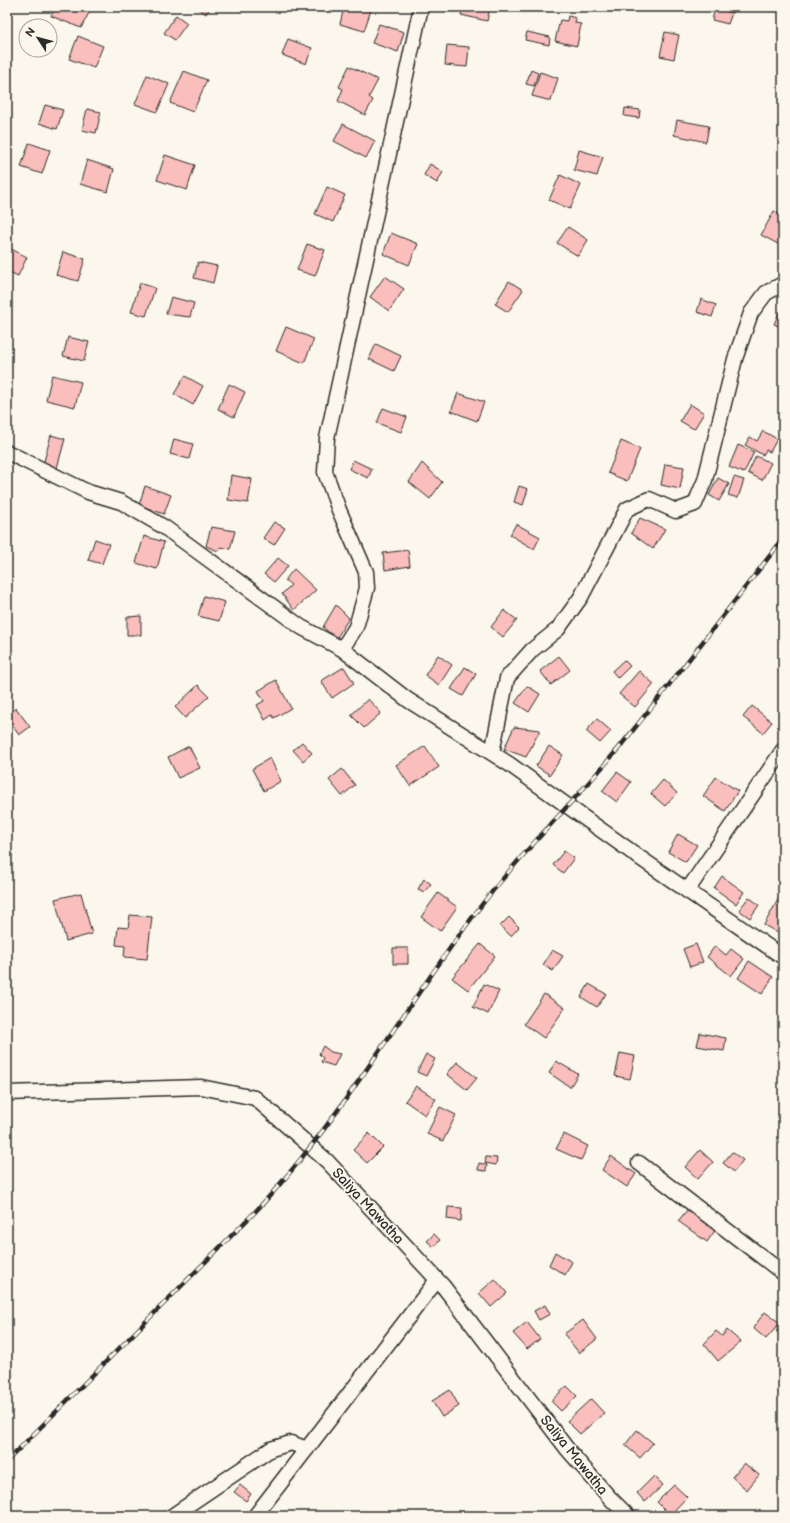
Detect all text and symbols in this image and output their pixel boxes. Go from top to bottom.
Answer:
north arrow [18,18,58,58]
text: N [23,25,38,40]
street label: Saliya Mawatha [328,1164,408,1248]
street label: Saliya Mawatha [537,1412,611,1498]

